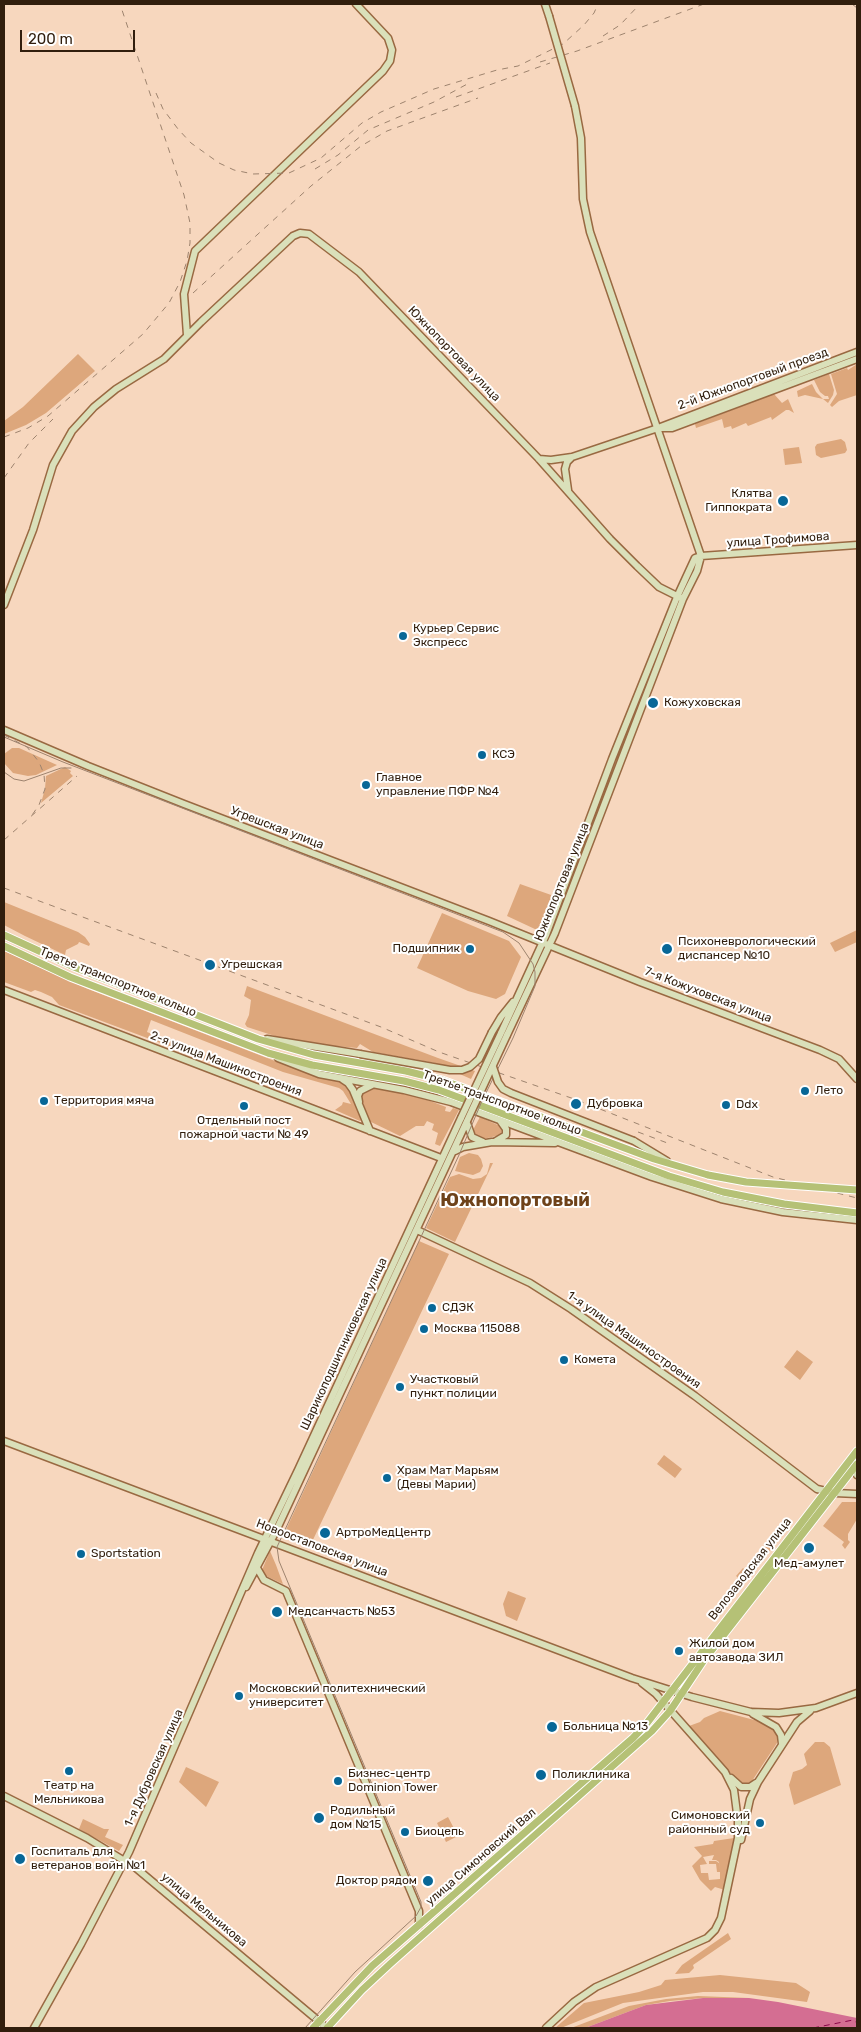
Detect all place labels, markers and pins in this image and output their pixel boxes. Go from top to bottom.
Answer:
place label: Клятва Гиппократа [705,487,772,515]
marker: Клятва Гиппократа [776,494,790,508]
place label: Курьер Сервис Экспресс [413,622,499,650]
marker: Курьер Сервис Экспресс [397,630,409,642]
marker: Кожуховская [646,696,660,710]
place label: Кожуховская [664,696,741,710]
place label: КСЭ [492,748,515,762]
marker: КСЭ [476,749,488,761]
place label: Главное управление ПФР №4 [376,771,499,799]
marker: Главное управление ПФР №4 [360,779,372,791]
place label: Психоневрологический диспансер №10 [678,935,816,963]
place label: Подшипник [392,942,460,956]
marker: Психоневрологический диспансер №10 [660,942,674,956]
marker: Подшипник [464,943,476,955]
marker: Угрешская [203,958,217,972]
place label: Угрешская [221,958,282,972]
place label: Лето [815,1084,843,1098]
marker: Лето [799,1085,811,1097]
place label: Территория мяча [54,1094,154,1108]
marker: Территория мяча [38,1095,50,1107]
marker: Дубровка [569,1097,583,1111]
place label: Дубровка [587,1097,643,1111]
place label: Ddx [736,1098,758,1112]
marker: Ddx [720,1099,732,1111]
marker: Отдельный пост пожарной части № 49 [238,1100,250,1112]
place label: Отдельный пост пожарной части № 49 [179,1114,309,1142]
place label: СДЭК [442,1301,474,1315]
marker: СДЭК [426,1302,438,1314]
place label: Москва 115088 [434,1322,520,1336]
marker: Москва 115088 [418,1323,430,1335]
place label: Комета [574,1353,616,1367]
marker: Комета [558,1354,570,1366]
place label: Участковый пункт полиции [410,1373,497,1401]
marker: Участковый пункт полиции [394,1381,406,1393]
place label: Храм Мат Марьям (Девы Марии) [397,1464,499,1492]
marker: Храм Мат Марьям (Девы Марии) [381,1472,393,1484]
marker: АртроМедЦентр [318,1526,332,1540]
place label: АртроМедЦентр [336,1526,431,1540]
marker: Мед-амулет [802,1541,816,1555]
place label: Sportstation [91,1547,161,1561]
marker: Sportstation [75,1548,87,1560]
place label: Мед-амулет [774,1557,844,1571]
marker: Медсанчасть №53 [270,1605,284,1619]
place label: Медсанчасть №53 [288,1605,395,1619]
place label: Жилой дом автозавода ЗИЛ [689,1637,783,1665]
marker: Жилой дом автозавода ЗИЛ [673,1645,685,1657]
place label: Московский политехнический университет [249,1682,426,1710]
marker: Московский политехнический университет [233,1690,245,1702]
marker: Больница №13 [545,1720,559,1734]
place label: Больница №13 [563,1720,648,1734]
marker: Театр на Мельникова [63,1765,75,1777]
place label: Бизнес-центр Dominion Tower [348,1767,437,1795]
marker: Поликлиника [534,1768,548,1782]
place label: Поликлиника [552,1768,630,1782]
marker: Бизнес-центр Dominion Tower [332,1775,344,1787]
place label: Театр на Мельникова [34,1779,104,1807]
place label: Родильный дом №15 [330,1804,395,1832]
place label: Симоновский районный суд [668,1809,750,1837]
marker: Родильный дом №15 [312,1811,326,1825]
marker: Симоновский районный суд [754,1817,766,1829]
place label: Биоцепь [415,1825,464,1839]
marker: Биоцепь [399,1826,411,1838]
place label: Госпиталь для ветеранов войн №1 [31,1845,145,1873]
marker: Госпиталь для ветеранов войн №1 [13,1852,27,1866]
place label: Доктор рядом [336,1874,417,1888]
marker: Доктор рядом [421,1874,435,1888]

